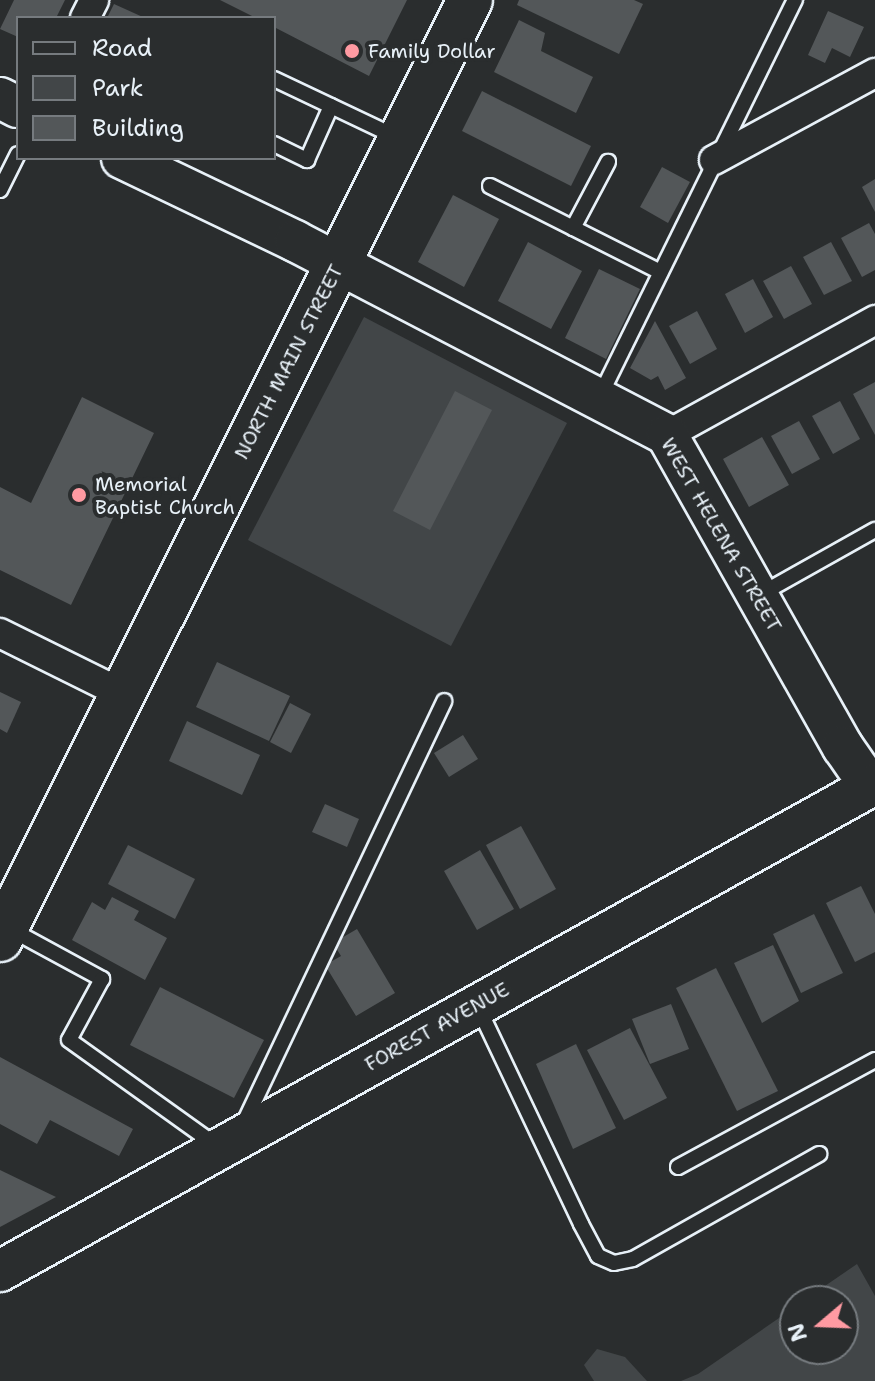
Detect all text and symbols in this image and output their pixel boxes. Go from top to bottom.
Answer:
legend [16,16,276,160]
text: Road [92,32,152,64]
place label: Family Dollar [368,39,496,63]
marker: Family Dollar [343,42,361,60]
text: Park [92,72,144,104]
text: Building [92,112,184,144]
street label: NORTH MAIN STREET [229,261,349,463]
street label: WEST HELENA STREET [656,434,786,636]
place label: Memorial Baptist Church [95,472,235,519]
marker: Memorial Baptist Church [70,486,88,504]
street label: FOREST AVENUE [361,977,513,1077]
north arrow [779,1285,859,1365]
text: N [781,1319,814,1345]

